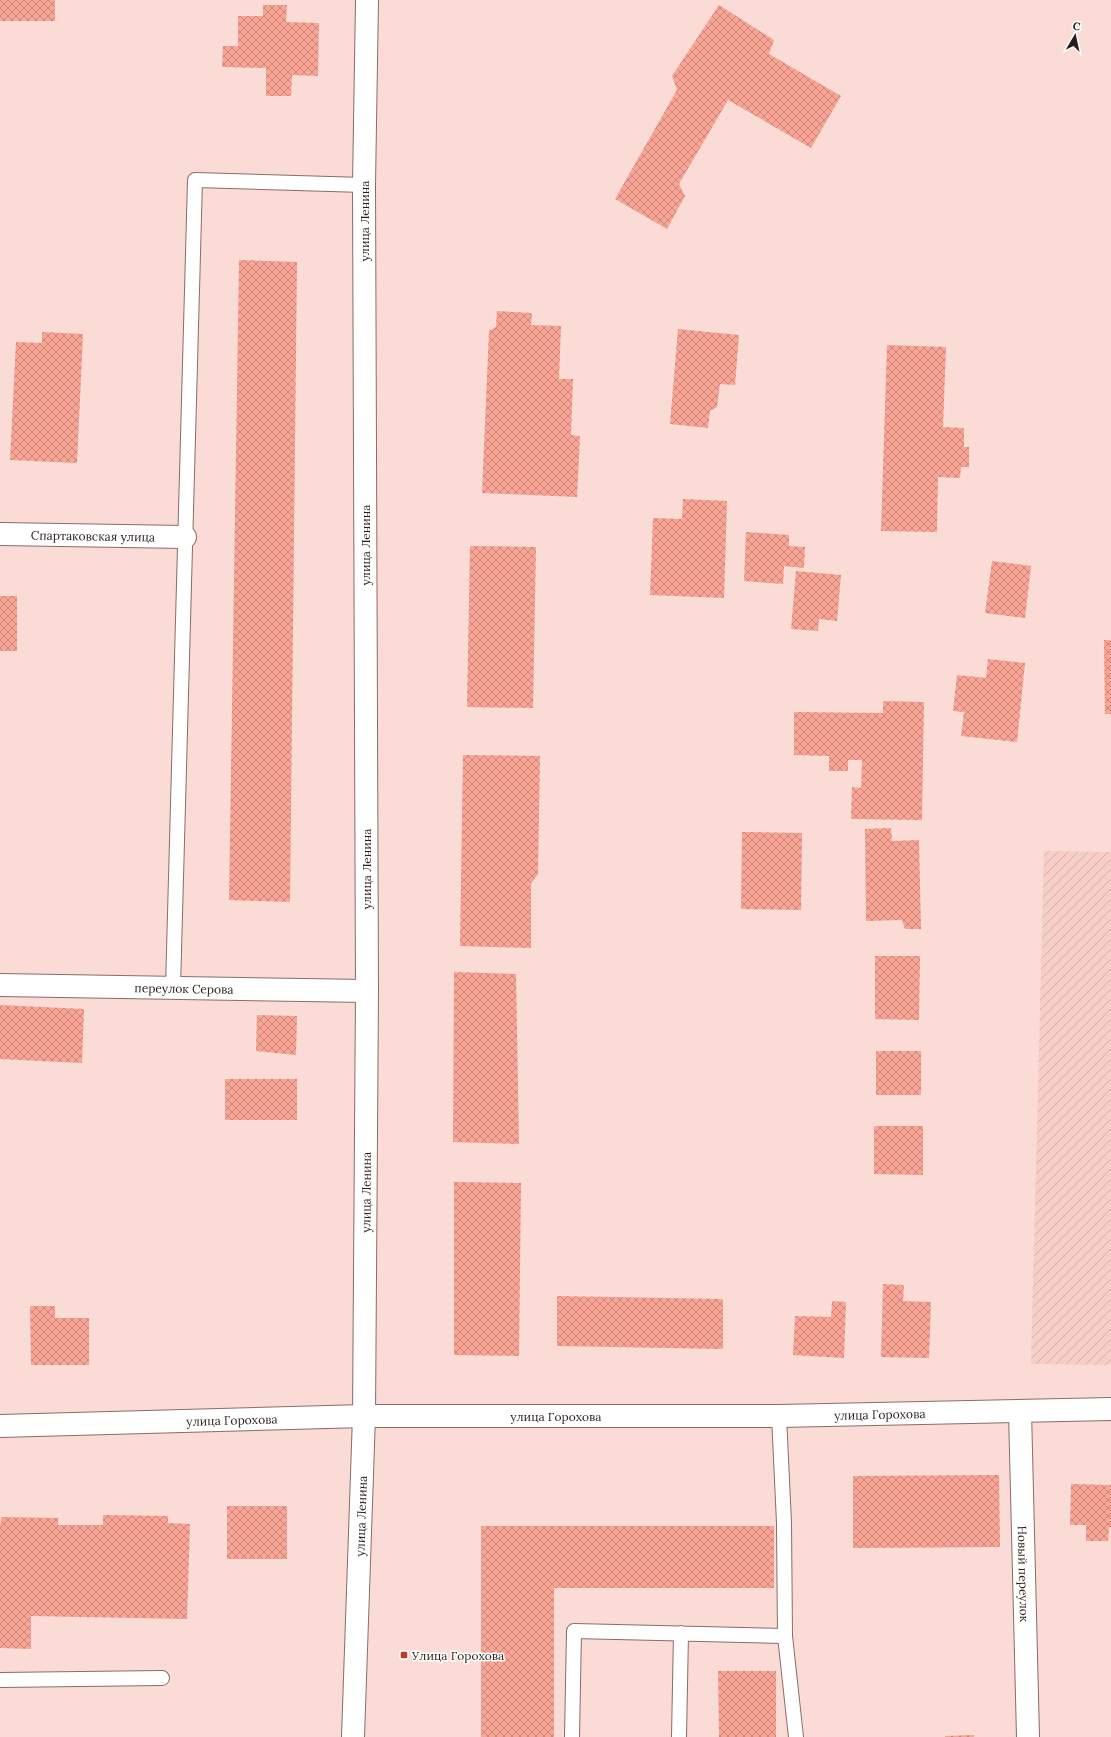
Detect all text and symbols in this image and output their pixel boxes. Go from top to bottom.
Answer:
north arrow [1055,16,1095,56]
text: С [1072,19,1082,34]
street label: улица Ленина [357,181,372,261]
street label: улица Ленина [358,505,373,585]
street label: Спартаковская улица [31,527,155,544]
street label: улица Ленина [359,829,374,909]
street label: переулок Серова [134,980,234,996]
street label: улица Ленина [358,1152,373,1233]
street label: улица Горохова [834,1405,926,1422]
street label: улица Горохова [510,1409,602,1424]
street label: улица Горохова [186,1411,278,1428]
street label: улица Ленина [352,1475,369,1557]
street label: Новый переулок [1015,1526,1033,1623]
place label: Улица Горохова [411,1648,504,1663]
marker: Улица Горохова [399,1650,409,1660]

